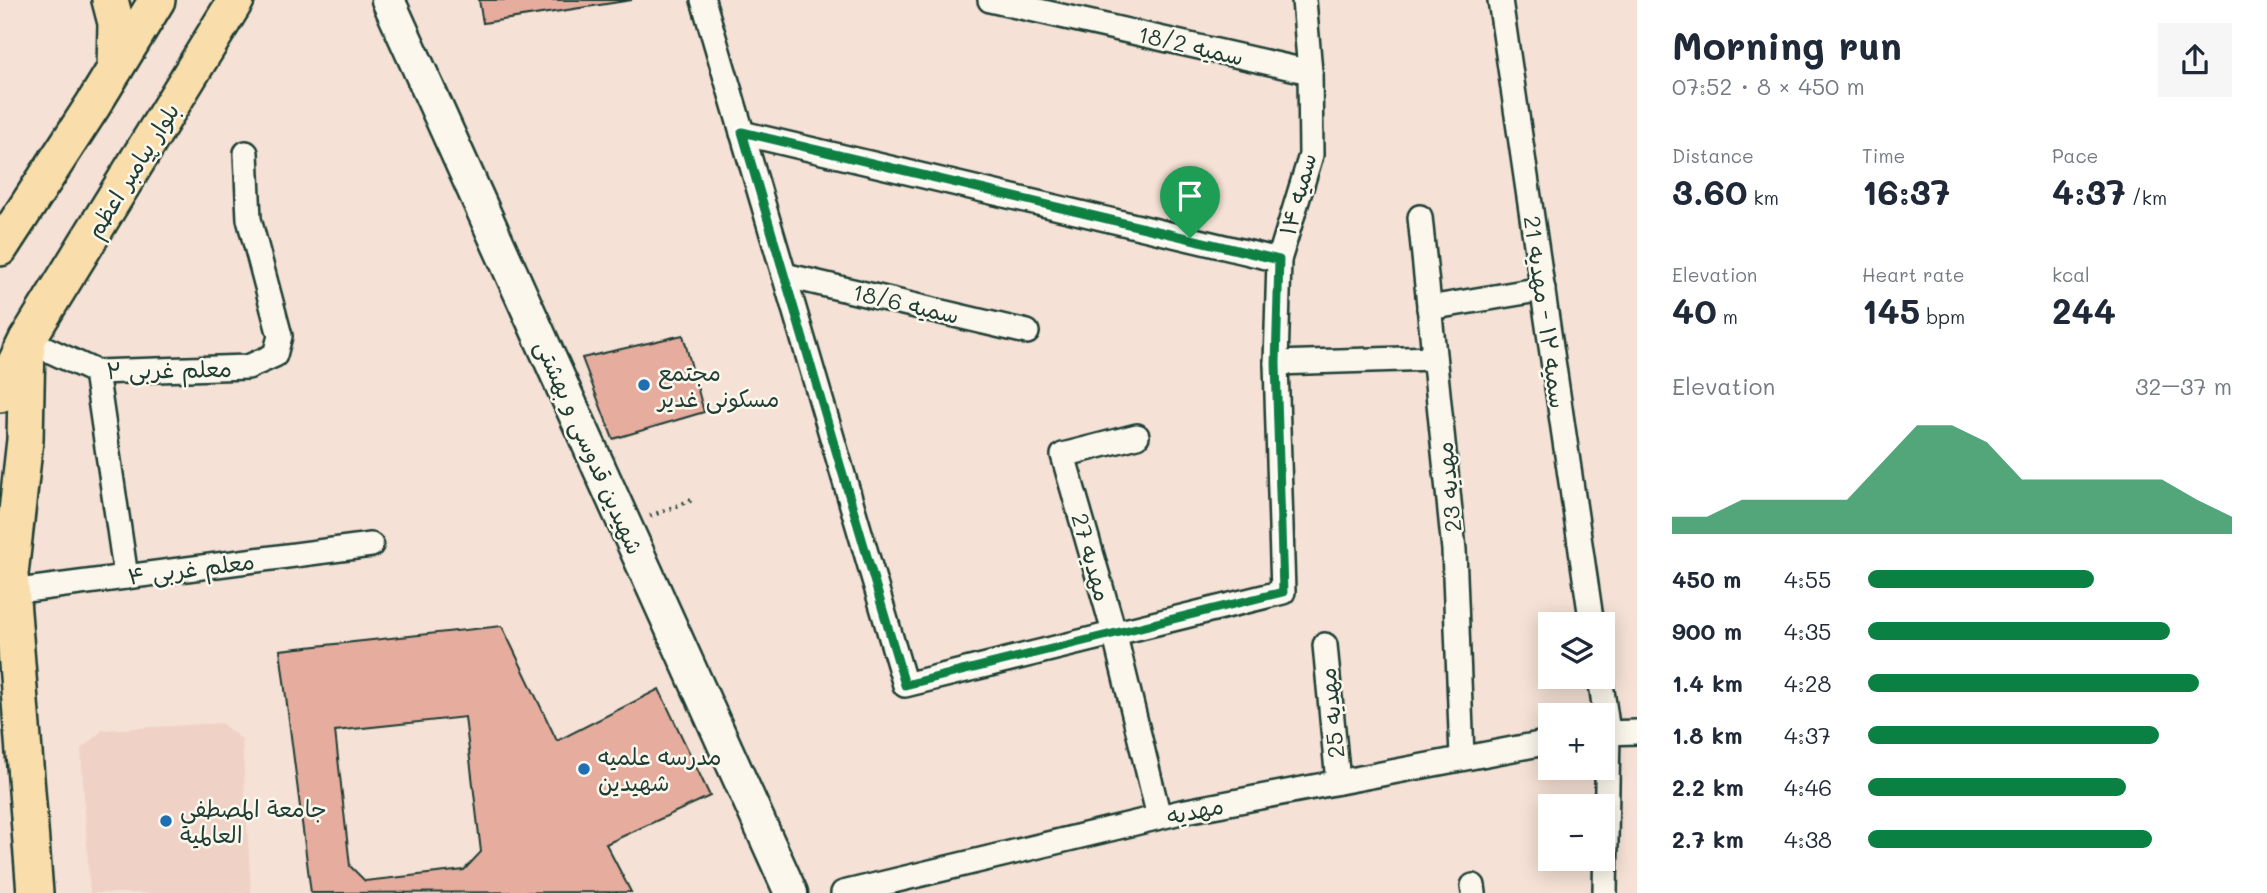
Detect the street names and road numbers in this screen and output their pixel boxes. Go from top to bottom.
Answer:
street label: سمیه 18/2 [1135,18,1247,72]
street label: بلوار پیامبر اعظم [79,97,189,245]
street label: سمیه ۱۴ [1272,150,1322,238]
street label: سمیه ۱۲ - مهدیه 21 [1518,214,1574,410]
street label: سمیه 18/6 [850,276,962,330]
street label: شهیدین قدوسی و بهشتی [528,335,651,559]
street label: معلم غربی ۲ [106,353,232,389]
street label: مهدیه 23 [1428,440,1468,534]
street label: مهدیه 27 [1065,510,1119,604]
street label: معلم غربی ۴ [126,545,257,595]
street label: مهدیه 25 [1311,666,1351,760]
street label: مهدیه [1164,789,1226,831]

